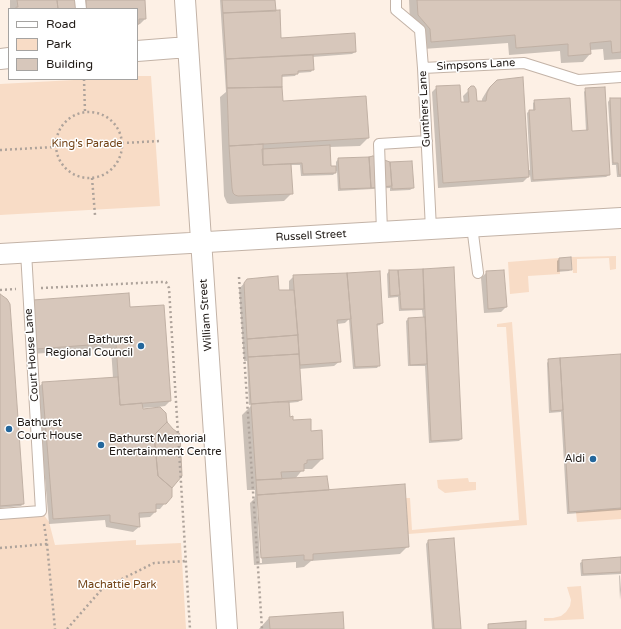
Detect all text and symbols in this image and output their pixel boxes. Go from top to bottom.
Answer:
legend [8,8,138,80]
text: Road [46,17,76,31]
text: Park [46,37,72,51]
street label: Simpsons Lane [436,56,516,74]
text: Building [46,57,93,71]
street label: Gunthers Lane [416,70,434,148]
park label: King's Parade [51,137,123,151]
street label: Russell Street [275,228,347,244]
street label: William Street [197,278,215,352]
street label: Court House Lane [22,308,42,402]
place label: Bathurst Regional Council [45,333,133,359]
marker: Bathurst Regional Council [136,341,146,351]
place label: Bathurst Court House [17,416,82,442]
marker: Bathurst Court House [4,424,14,434]
place label: Bathurst Memorial Entertainment Centre [109,432,222,458]
marker: Bathurst Memorial Entertainment Centre [96,440,106,450]
place label: Aldi [564,452,585,466]
marker: Aldi [588,454,598,464]
park label: Machattie Park [77,578,157,592]

